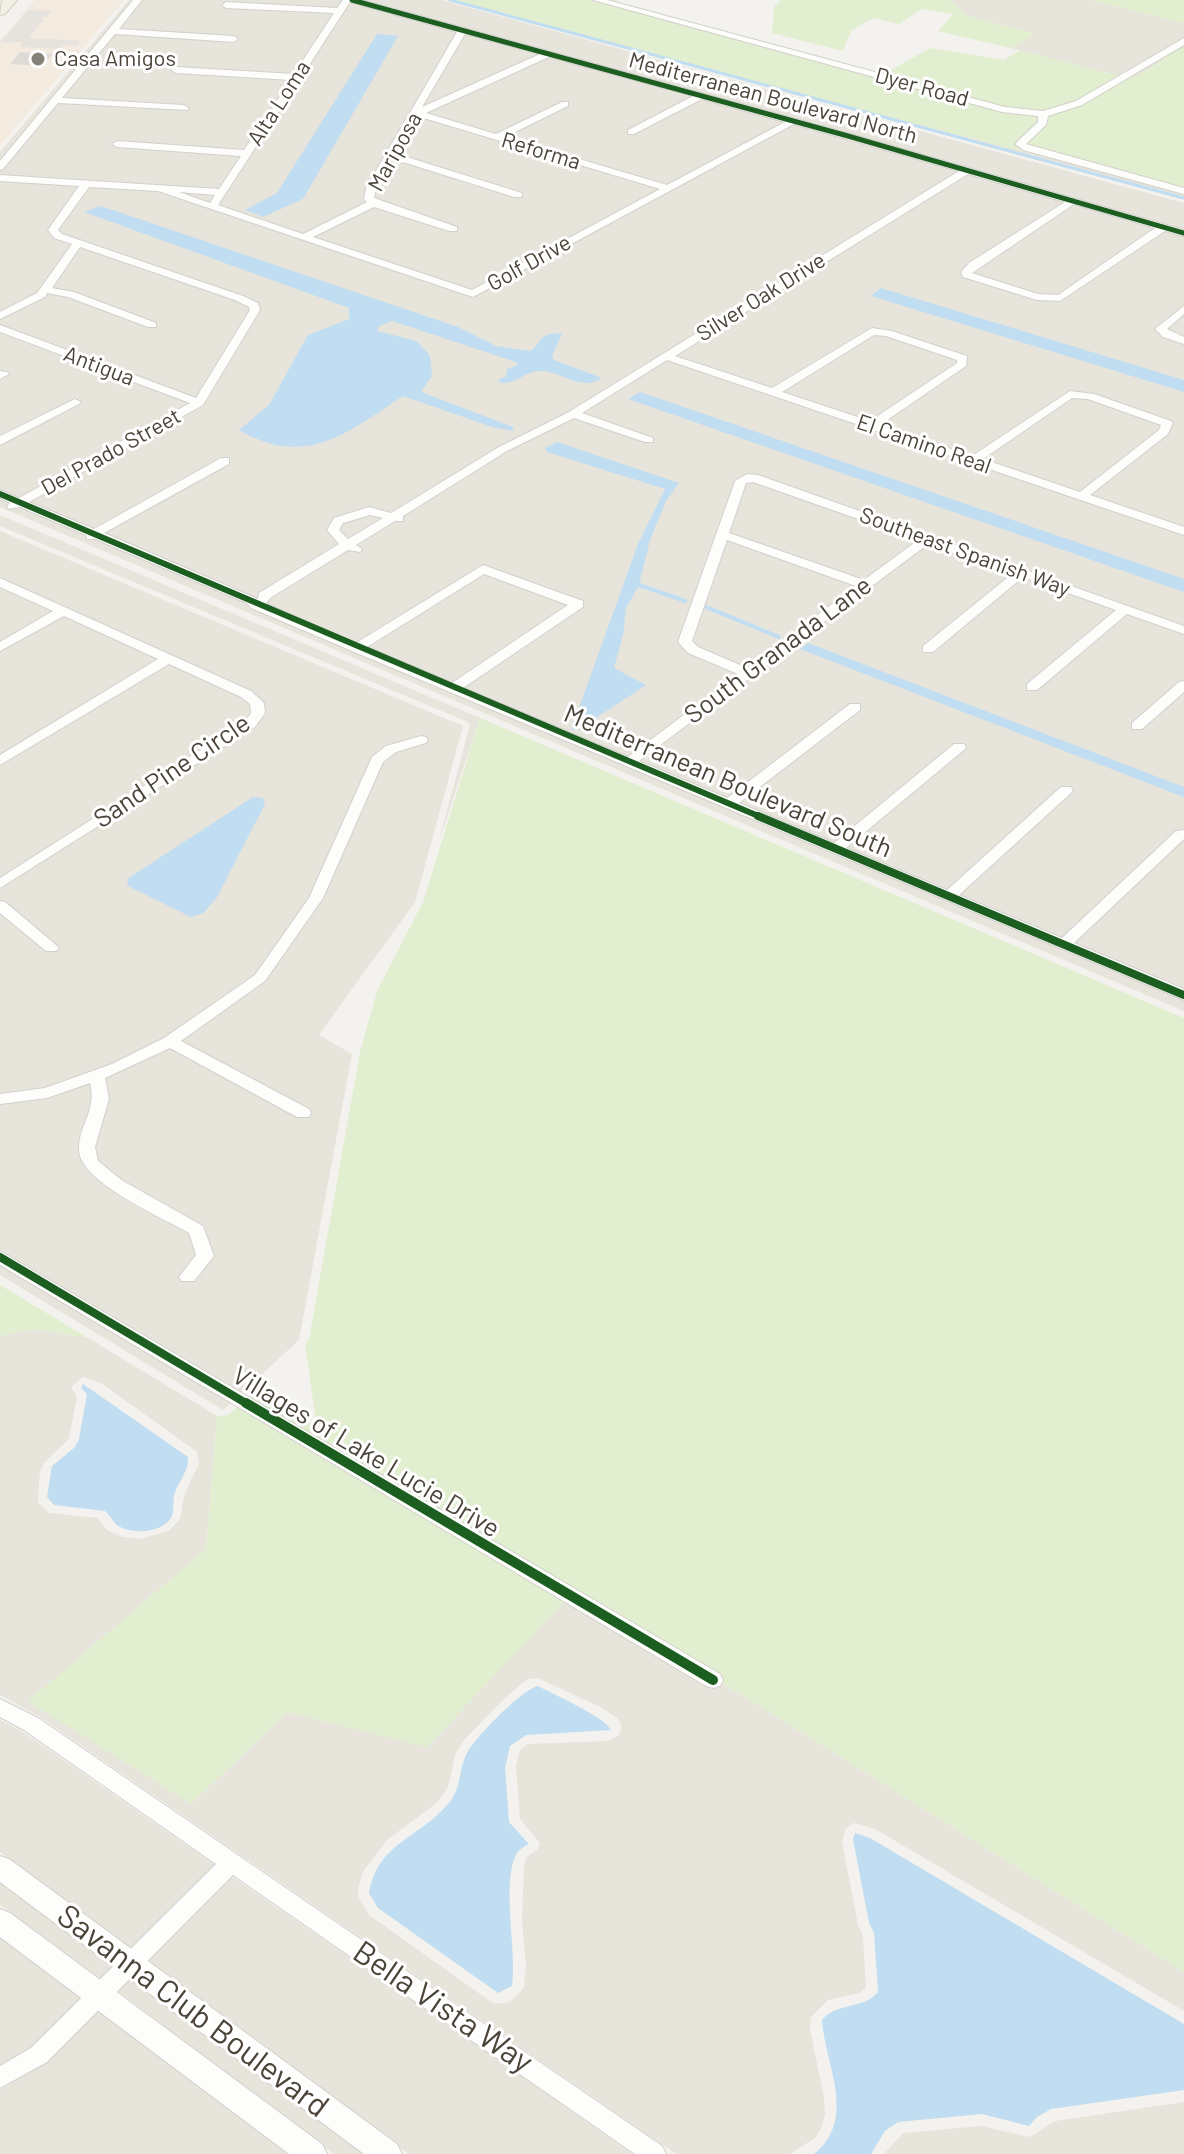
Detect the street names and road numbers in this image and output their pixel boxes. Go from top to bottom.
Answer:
street label: Mediterranean Boulevard North [626,47,920,149]
street label: Alta Loma [242,56,316,150]
street label: Dyer Road [872,62,972,112]
street label: Mariposa [363,108,427,196]
street label: Reforma [498,127,584,175]
street label: Golf Drive [482,229,576,297]
street label: Silver Oak Drive [692,247,830,347]
street label: Antigua [60,340,138,392]
street label: Del Prado Street [37,403,185,501]
street label: El Camino Real [853,409,995,479]
street label: Southeast Spanish Way [856,502,1074,602]
street label: South Granada Lane [678,569,878,731]
street label: Mediterranean Boulevard South [559,698,897,864]
street label: Sand Pine Circle [88,707,256,835]
street label: Villages of Lake Lucie Drive [227,1360,505,1544]
street label: Savanna Club Boulevard [50,1896,336,2126]
street label: Bella Vista Way [346,1933,540,2081]

